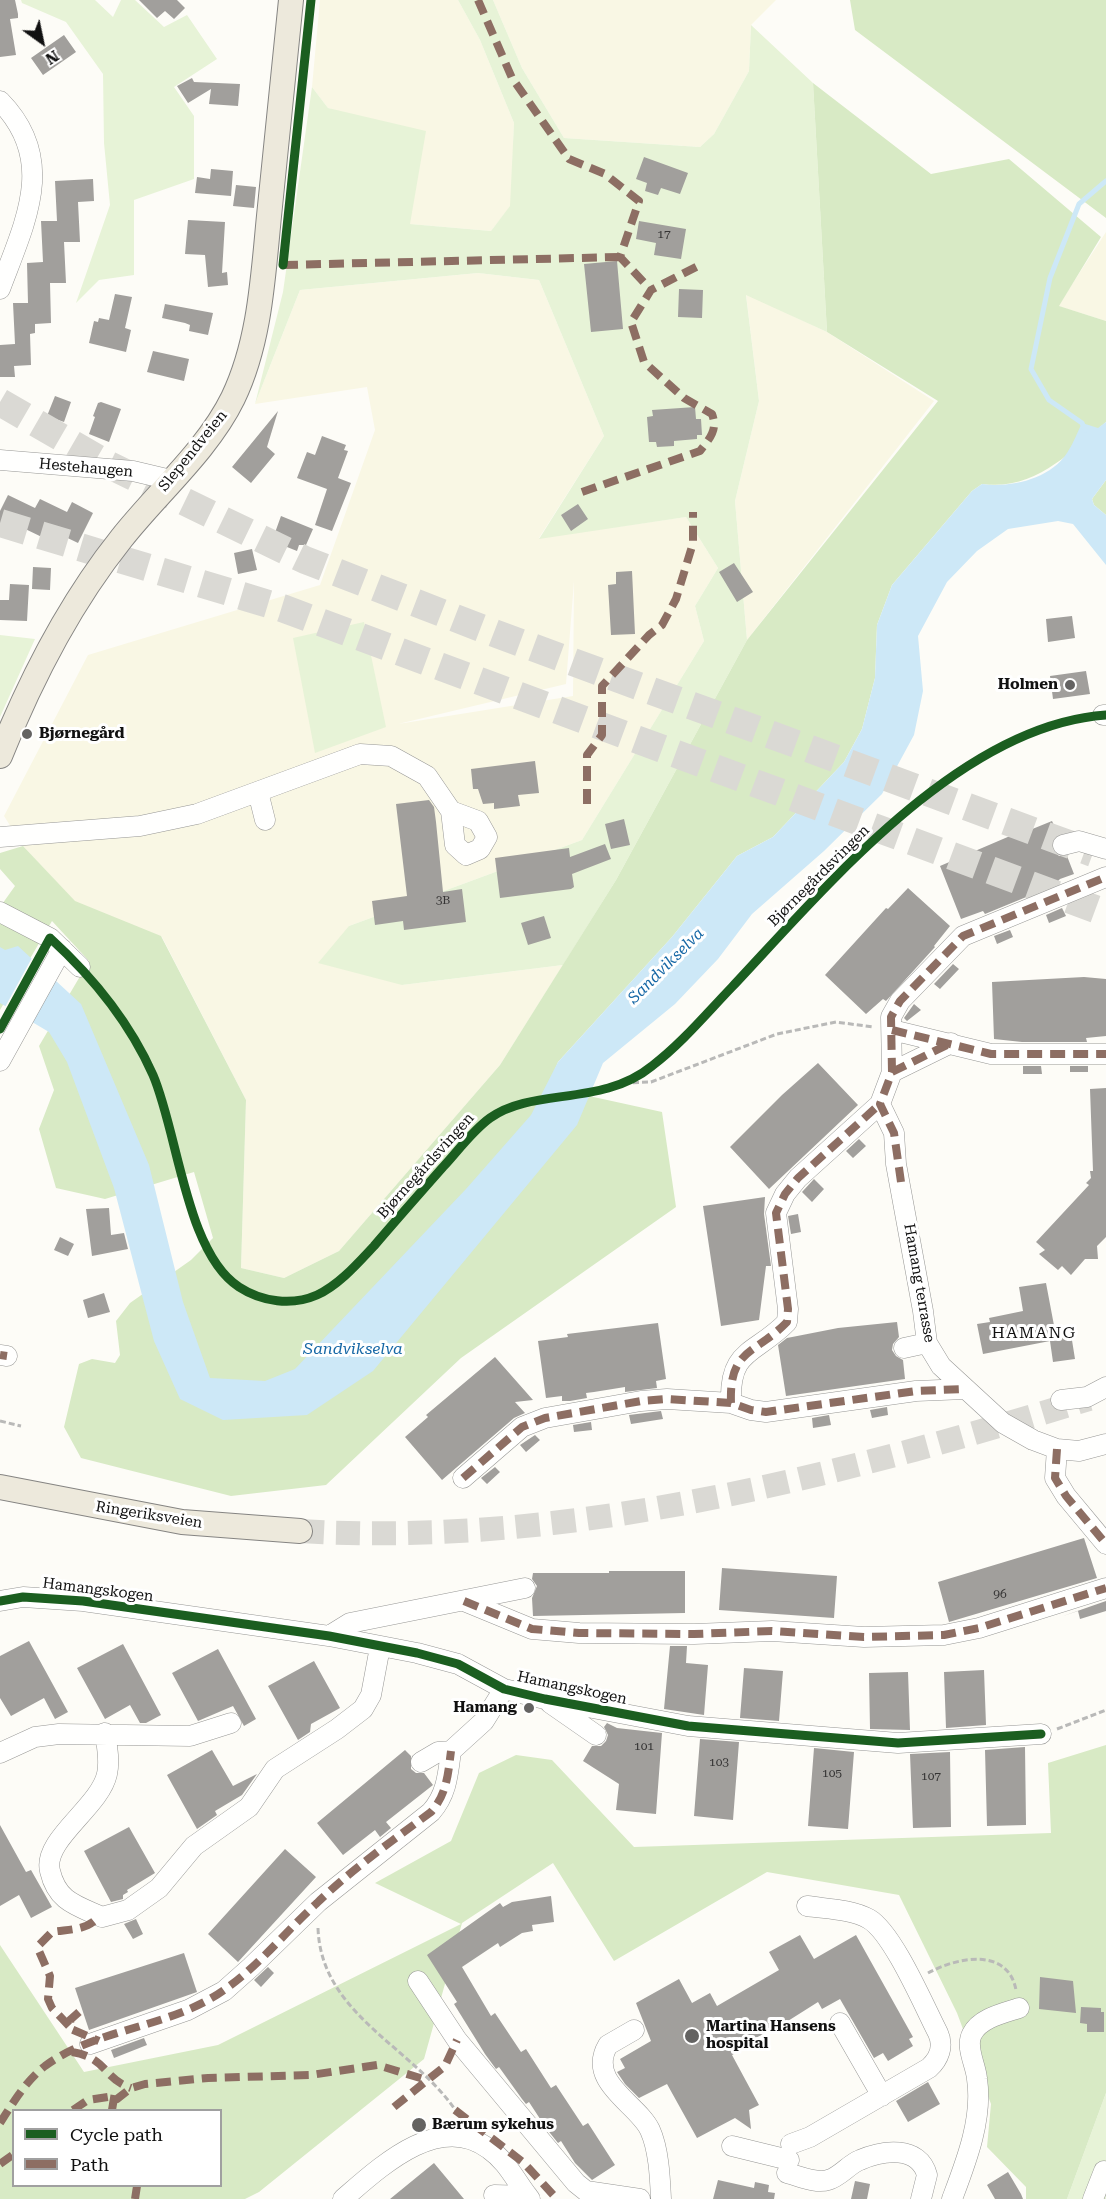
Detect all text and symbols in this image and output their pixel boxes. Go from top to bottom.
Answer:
north arrow [12,12,72,72]
text: N [42,46,62,69]
house number: 17 [657,227,671,241]
street label: Slependveien [155,407,231,495]
street label: Hestehaugen [38,455,134,481]
place label: Holmen [998,676,1058,694]
marker: Holmen [1063,678,1077,692]
place label: Bjørnegård [39,725,125,743]
marker: Bjørnegård [20,727,34,741]
street label: Bjørnegårdsvingen [765,822,873,930]
house number: 3B [436,893,450,907]
water label: Sandvikselva [624,924,708,1008]
street label: Bjørnegårdsvingen [374,1109,478,1223]
street label: Hamang terrasse [900,1222,938,1344]
district label: HAMANG [991,1323,1077,1343]
water label: Sandvikselva [303,1339,403,1359]
street label: Ringeriksveien [94,1498,204,1532]
street label: Hamangskogen [41,1574,155,1606]
house number: 96 [993,1587,1007,1601]
street label: Hamangskogen [515,1668,629,1708]
place label: Hamang [453,1699,517,1717]
marker: Hamang [522,1701,536,1715]
house number: 101 [634,1739,654,1753]
house number: 103 [709,1755,729,1769]
house number: 105 [822,1766,842,1780]
house number: 107 [921,1769,941,1783]
place label: Martina Hansens hospital [706,2018,836,2053]
marker: Martina Hansens hospital [683,2027,701,2045]
legend [12,2109,222,2187]
marker: Bærum sykehus [410,2116,428,2134]
place label: Bærum sykehus [432,2116,554,2134]
text: Cycle path [70,2124,163,2145]
text: Path [70,2154,109,2175]

